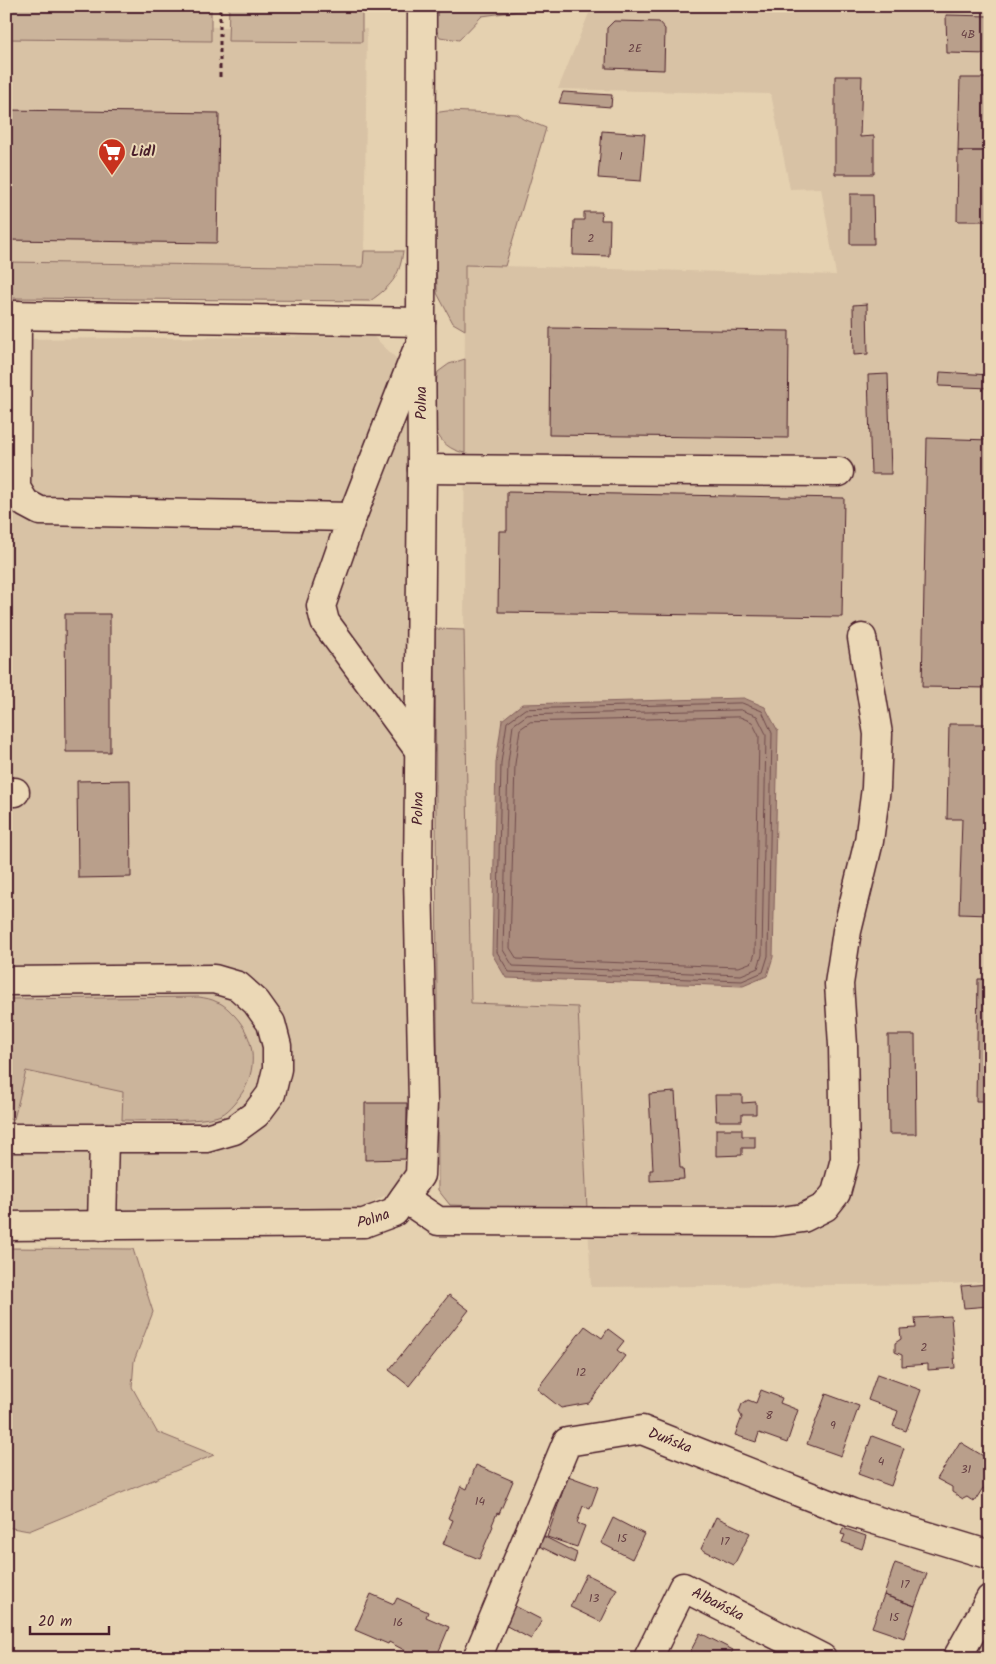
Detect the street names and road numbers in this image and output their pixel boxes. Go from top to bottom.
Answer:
street label: Polna [410,386,434,420]
street label: Polna [407,791,431,825]
street label: Polna [357,1202,393,1235]
street label: Duńska [644,1422,695,1461]
street label: Albańska [687,1581,748,1628]

